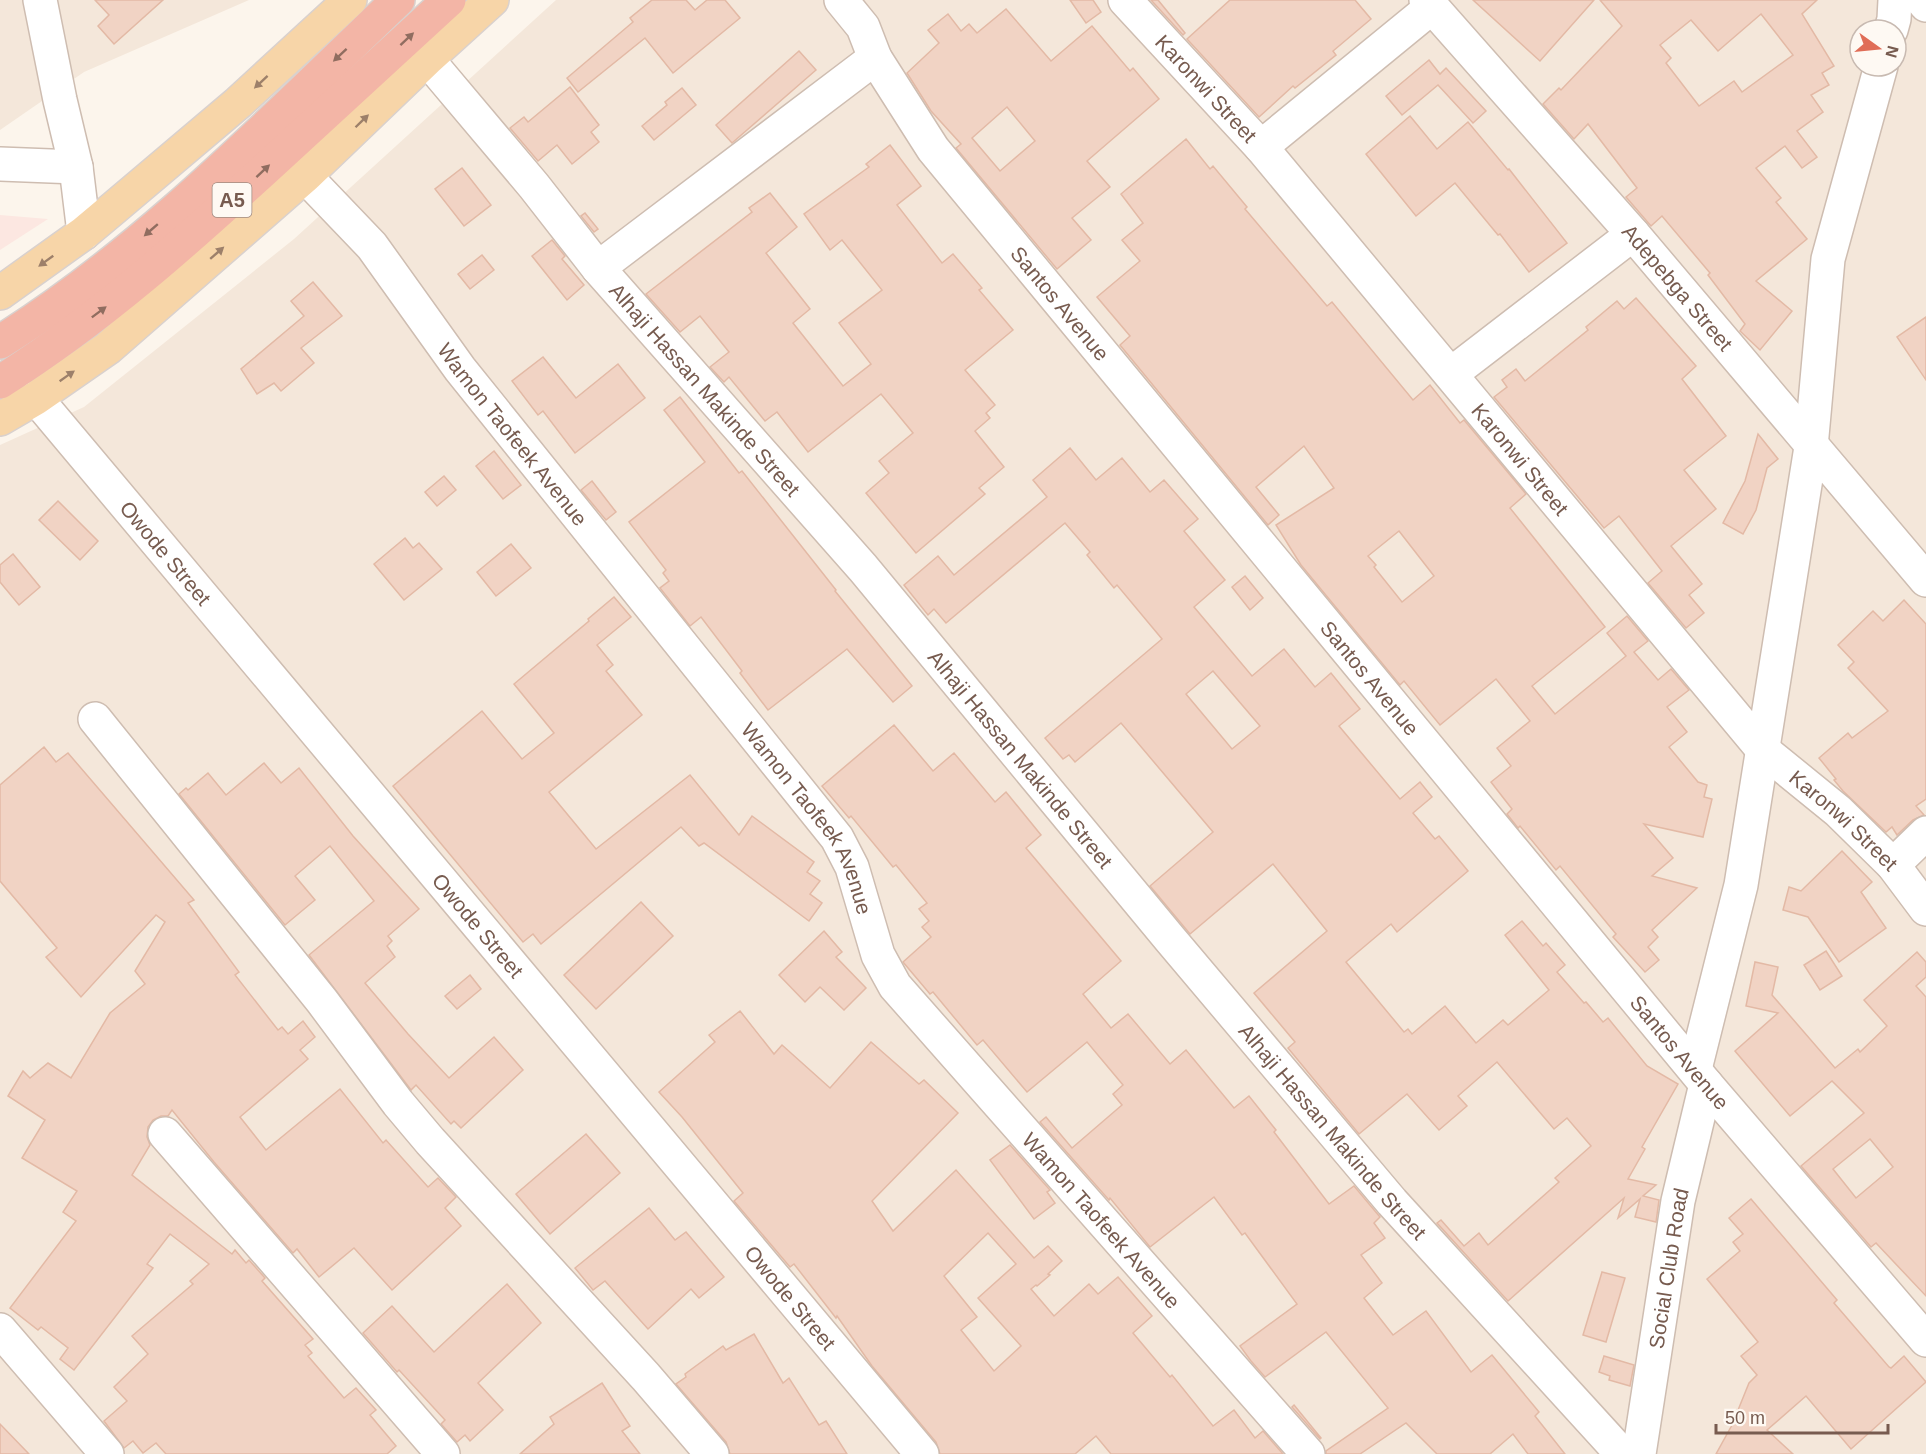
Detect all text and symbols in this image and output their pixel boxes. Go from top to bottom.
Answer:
north arrow [1848,18,1908,78]
street label: Karonwi Street [1151,30,1262,147]
one-way arrow [399,32,414,46]
text: N [1882,44,1902,60]
one-way arrow [334,47,348,61]
one-way arrow [254,75,269,88]
one-way arrow [354,115,368,129]
one-way arrow [255,165,270,178]
road number: A5 [212,183,252,217]
street label: Adepebga Street [1618,219,1738,355]
one-way arrow [143,223,159,236]
street label: Santos Avenue [1007,241,1114,365]
one-way arrow [210,246,225,259]
one-way arrow [39,254,54,266]
street label: Alhaji Hassan Makinde Street [605,278,805,500]
one-way arrow [92,307,107,319]
street label: Wamon Taofeek Avenue [434,339,592,530]
one-way arrow [59,371,76,382]
street label: Karonwi Street [1468,398,1574,519]
street label: Owode Street [116,496,216,609]
street label: Santos Avenue [1316,616,1424,739]
street label: Alhaji Hassan Makinde Street [924,645,1118,872]
street label: Wamon Taofeek Avenue [737,718,877,917]
street label: Karonwi Street [1785,765,1903,875]
street label: Owode Street [428,868,528,982]
street label: Santos Avenue [1626,991,1734,1114]
street label: Alhaji Hassan Makinde Street [1235,1019,1431,1244]
street label: Wamon Taofeek Avenue [1018,1128,1185,1313]
street label: Social Club Road [1644,1185,1692,1350]
street label: Owode Street [740,1241,841,1354]
scale bar [1716,1397,1888,1435]
text: 50 m [1725,1408,1765,1428]

